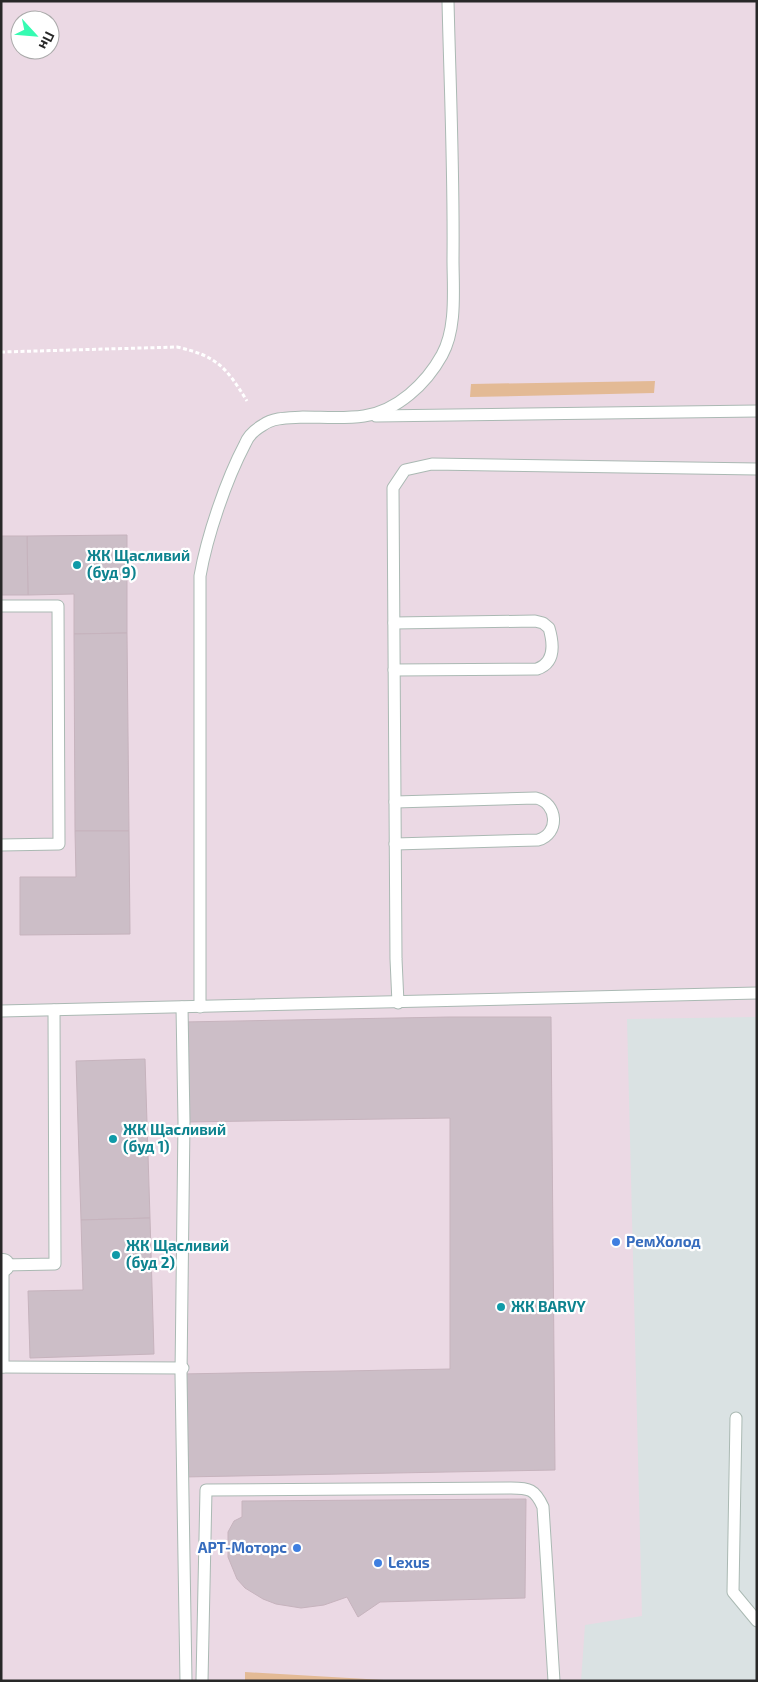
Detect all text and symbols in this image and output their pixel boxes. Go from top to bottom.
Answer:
north arrow [10,10,60,60]
text: Пн [36,29,59,53]
place label: ЖК Щасливий (буд 9) [87,546,190,581]
marker: ЖК Щасливий (буд 9) [71,559,83,571]
place label: ЖК Щасливий (буд 1) [123,1120,226,1155]
marker: ЖК Щасливий (буд 1) [107,1133,119,1145]
place label: РемХолод [626,1232,701,1250]
place label: ЖК Щасливий (буд 2) [126,1236,229,1271]
marker: РемХолод [610,1236,622,1248]
marker: ЖК Щасливий (буд 2) [110,1249,122,1261]
place label: ЖК BARVY [511,1297,587,1315]
marker: ЖК BARVY [495,1301,507,1313]
place label: АРТ-Моторс [198,1538,287,1556]
marker: АРТ-Моторс [291,1542,303,1554]
place label: Lexus [388,1553,430,1571]
marker: Lexus [372,1557,384,1569]

